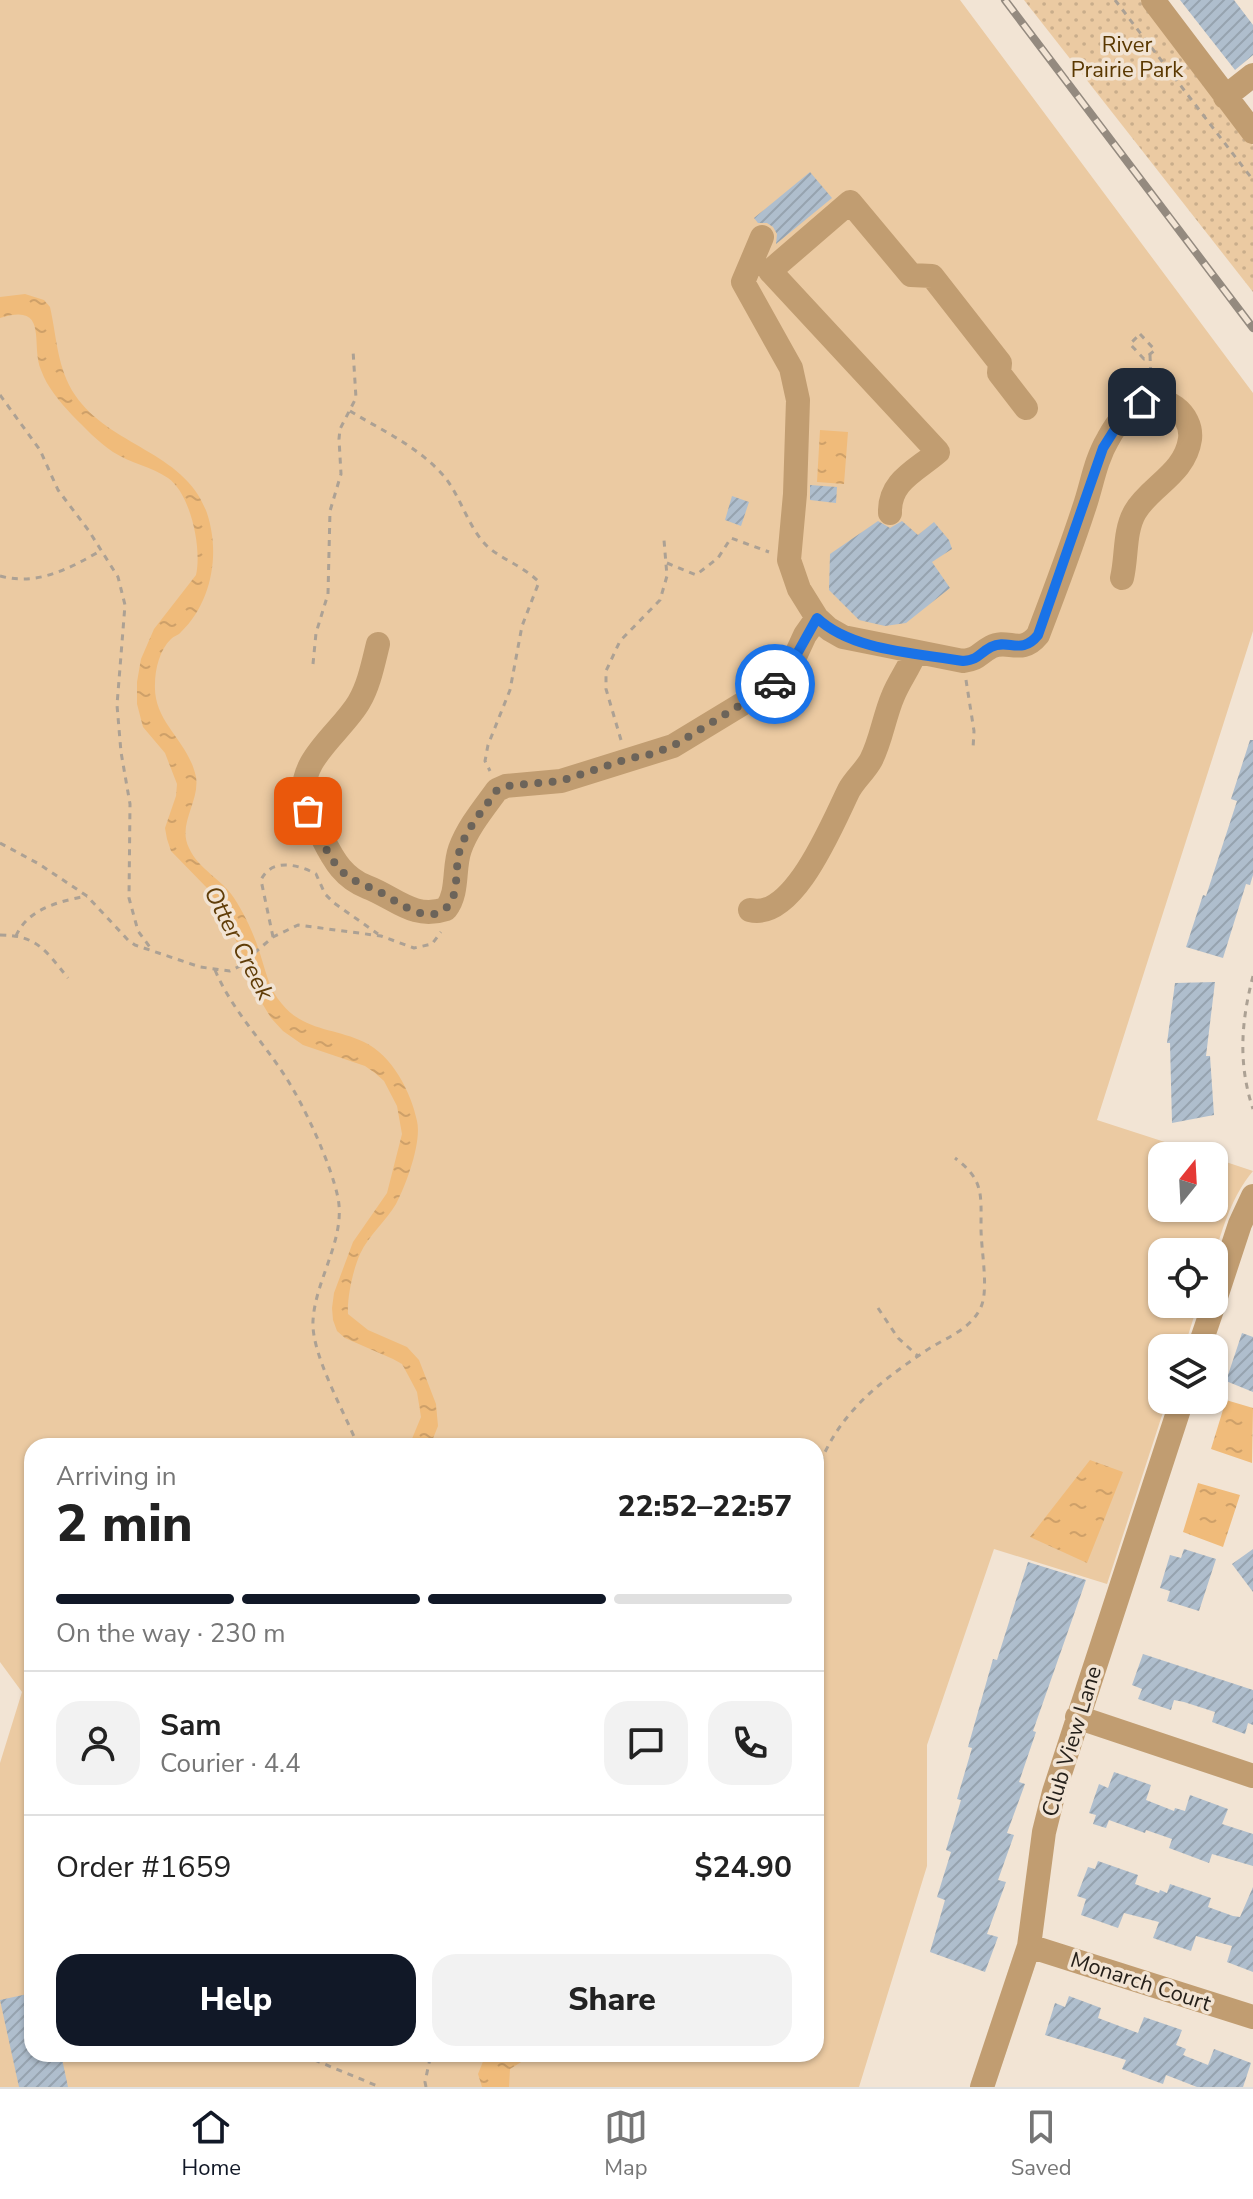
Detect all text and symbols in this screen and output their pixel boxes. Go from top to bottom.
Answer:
park label: River Prairie Park [1071,30,1184,85]
pin [1108,368,1176,436]
icon: home [1120,380,1164,424]
courier [735,644,815,724]
icon: car [753,662,797,706]
pin [274,777,342,845]
icon: bag [286,789,330,833]
water label: Otter Creek [196,880,282,1007]
north arrow [1148,1142,1228,1222]
map controls [1148,1142,1228,1414]
button: locate [1148,1238,1228,1318]
button: layers [1148,1334,1228,1414]
text: Arriving in [56,1459,177,1494]
text: 22:52–22:57 [617,1486,792,1527]
text: 2 min [56,1488,193,1559]
text: On the way · 230 m [56,1616,285,1651]
street label: Club View Lane [1035,1662,1109,1820]
button: person [56,1701,140,1785]
button: chat [604,1701,688,1785]
button: phone [708,1701,792,1785]
text: Sam [160,1705,222,1746]
text: Courier · 4.4 [160,1746,301,1781]
text: Order #1659 [56,1847,231,1888]
text: $24.90 [695,1847,792,1888]
street label: Monarch Court [1067,1945,1215,2019]
button: Help [56,1954,416,2046]
button: Share [432,1954,792,2046]
tab: Home [181,2105,241,2183]
tab: Map [604,2105,648,2183]
tab: Saved [1011,2105,1072,2183]

